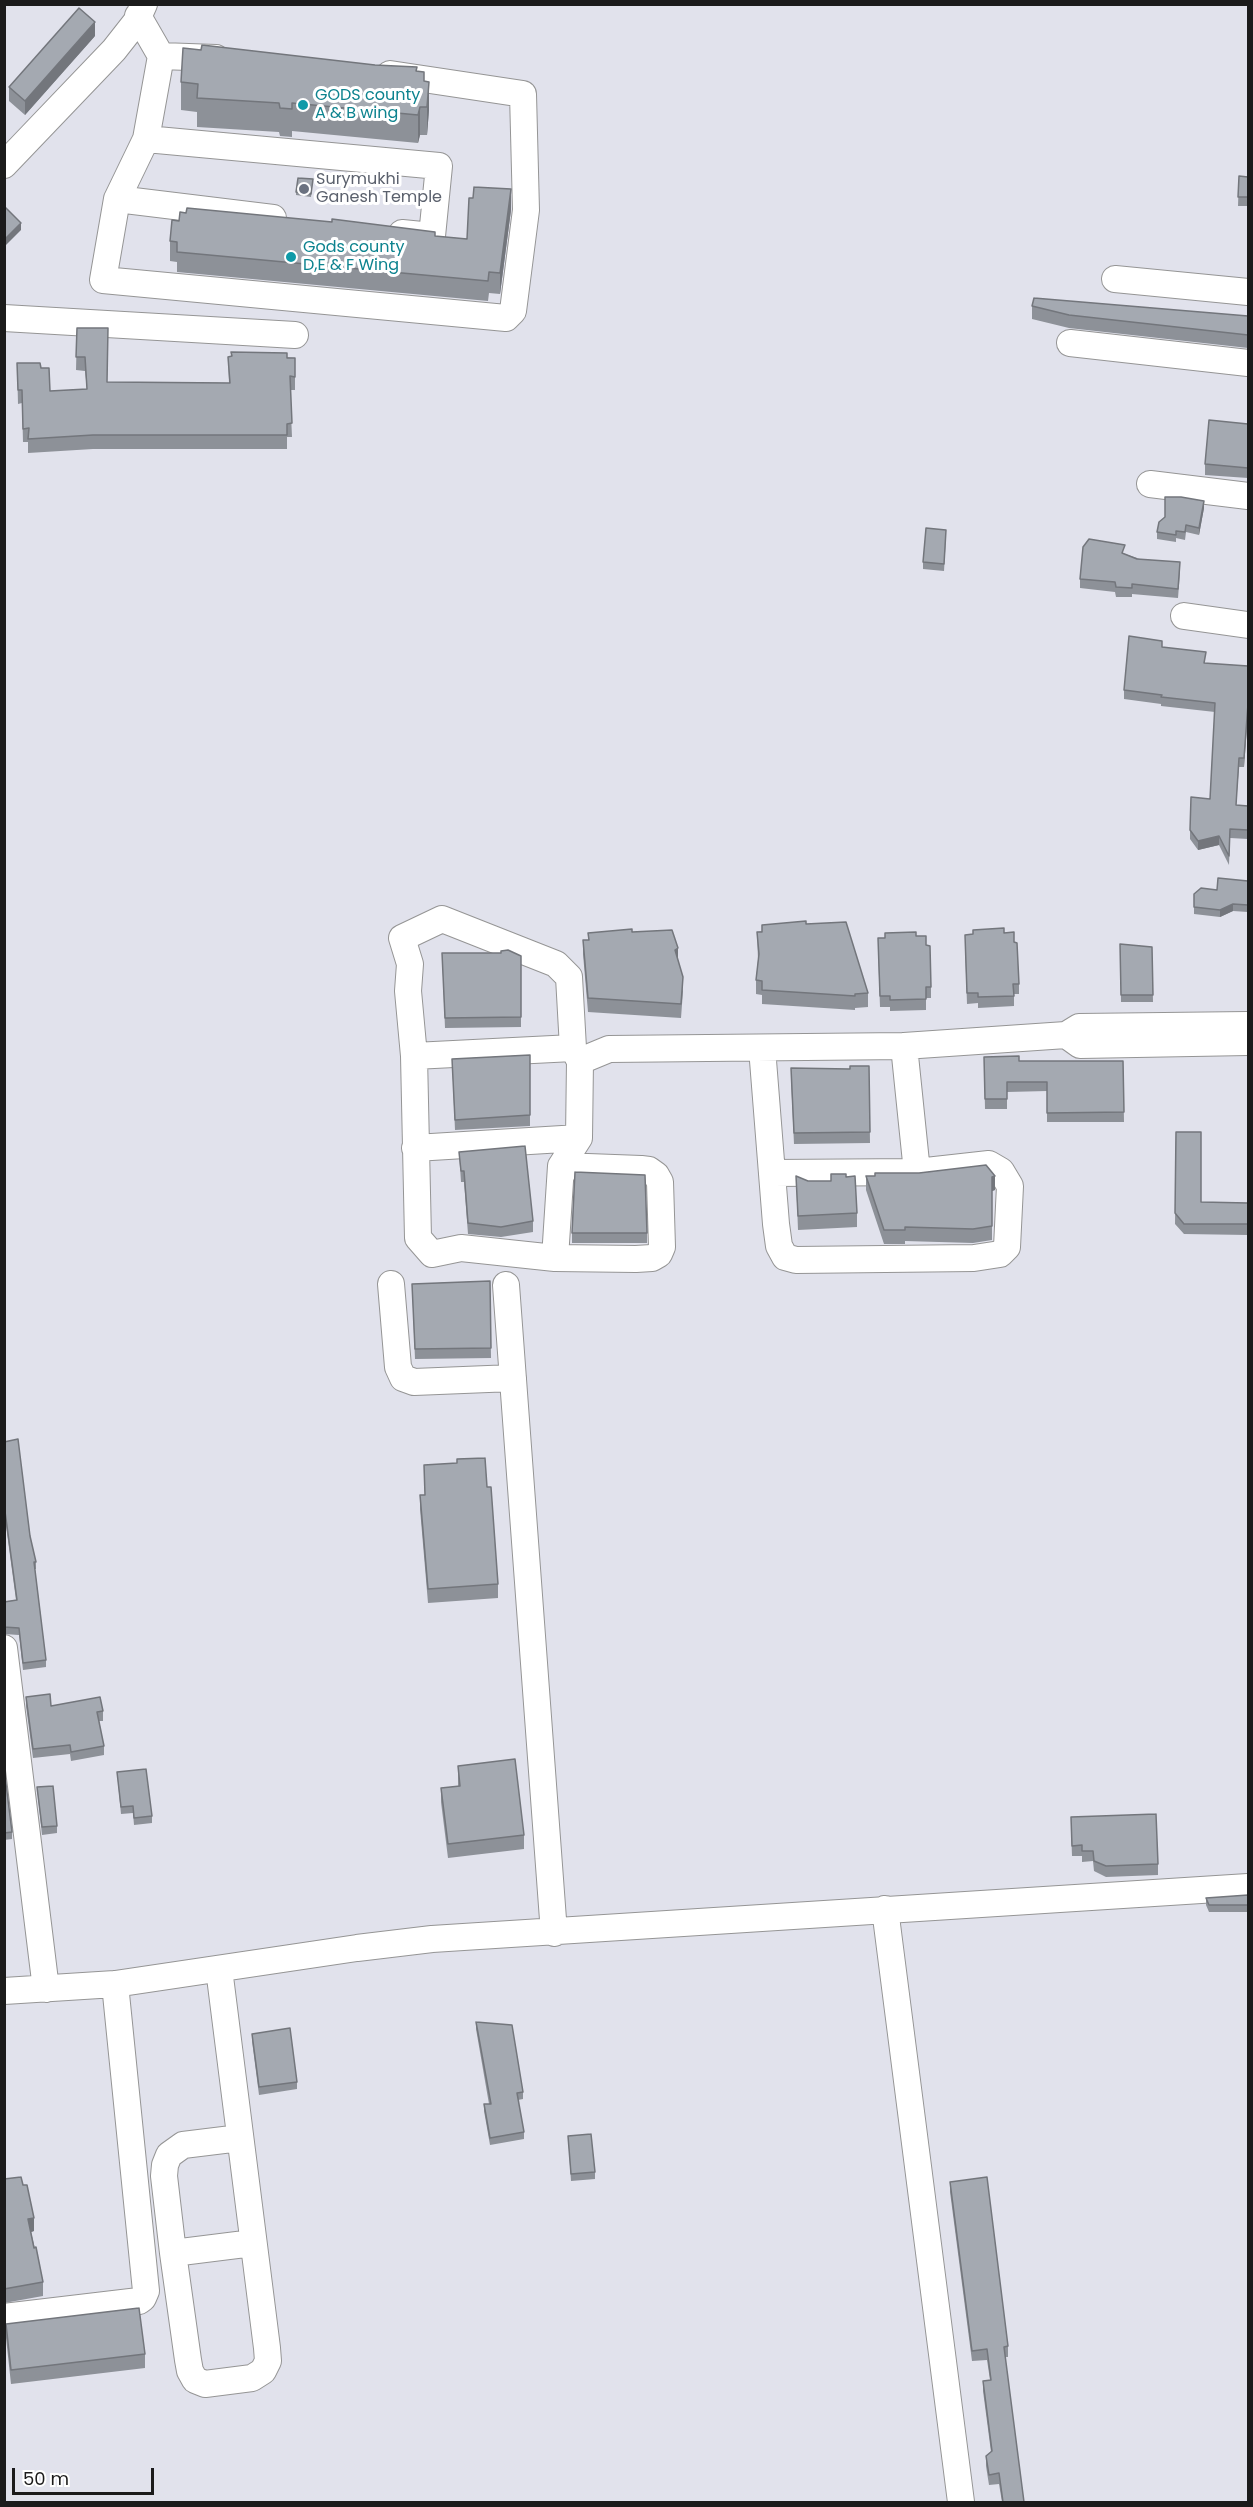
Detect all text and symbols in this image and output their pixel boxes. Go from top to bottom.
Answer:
place label: GODS county A & B wing [315,86,420,124]
marker: GODS county A & B wing [296,98,310,112]
place label: Surymukhi Ganesh Temple [316,170,442,208]
marker: Surymukhi Ganesh Temple [297,182,311,196]
place label: Gods county D,E & F Wing [303,238,404,276]
marker: Gods county D,E & F Wing [284,250,298,264]
scale bar [15,2456,158,2494]
text: 50 m [23,2466,69,2491]

